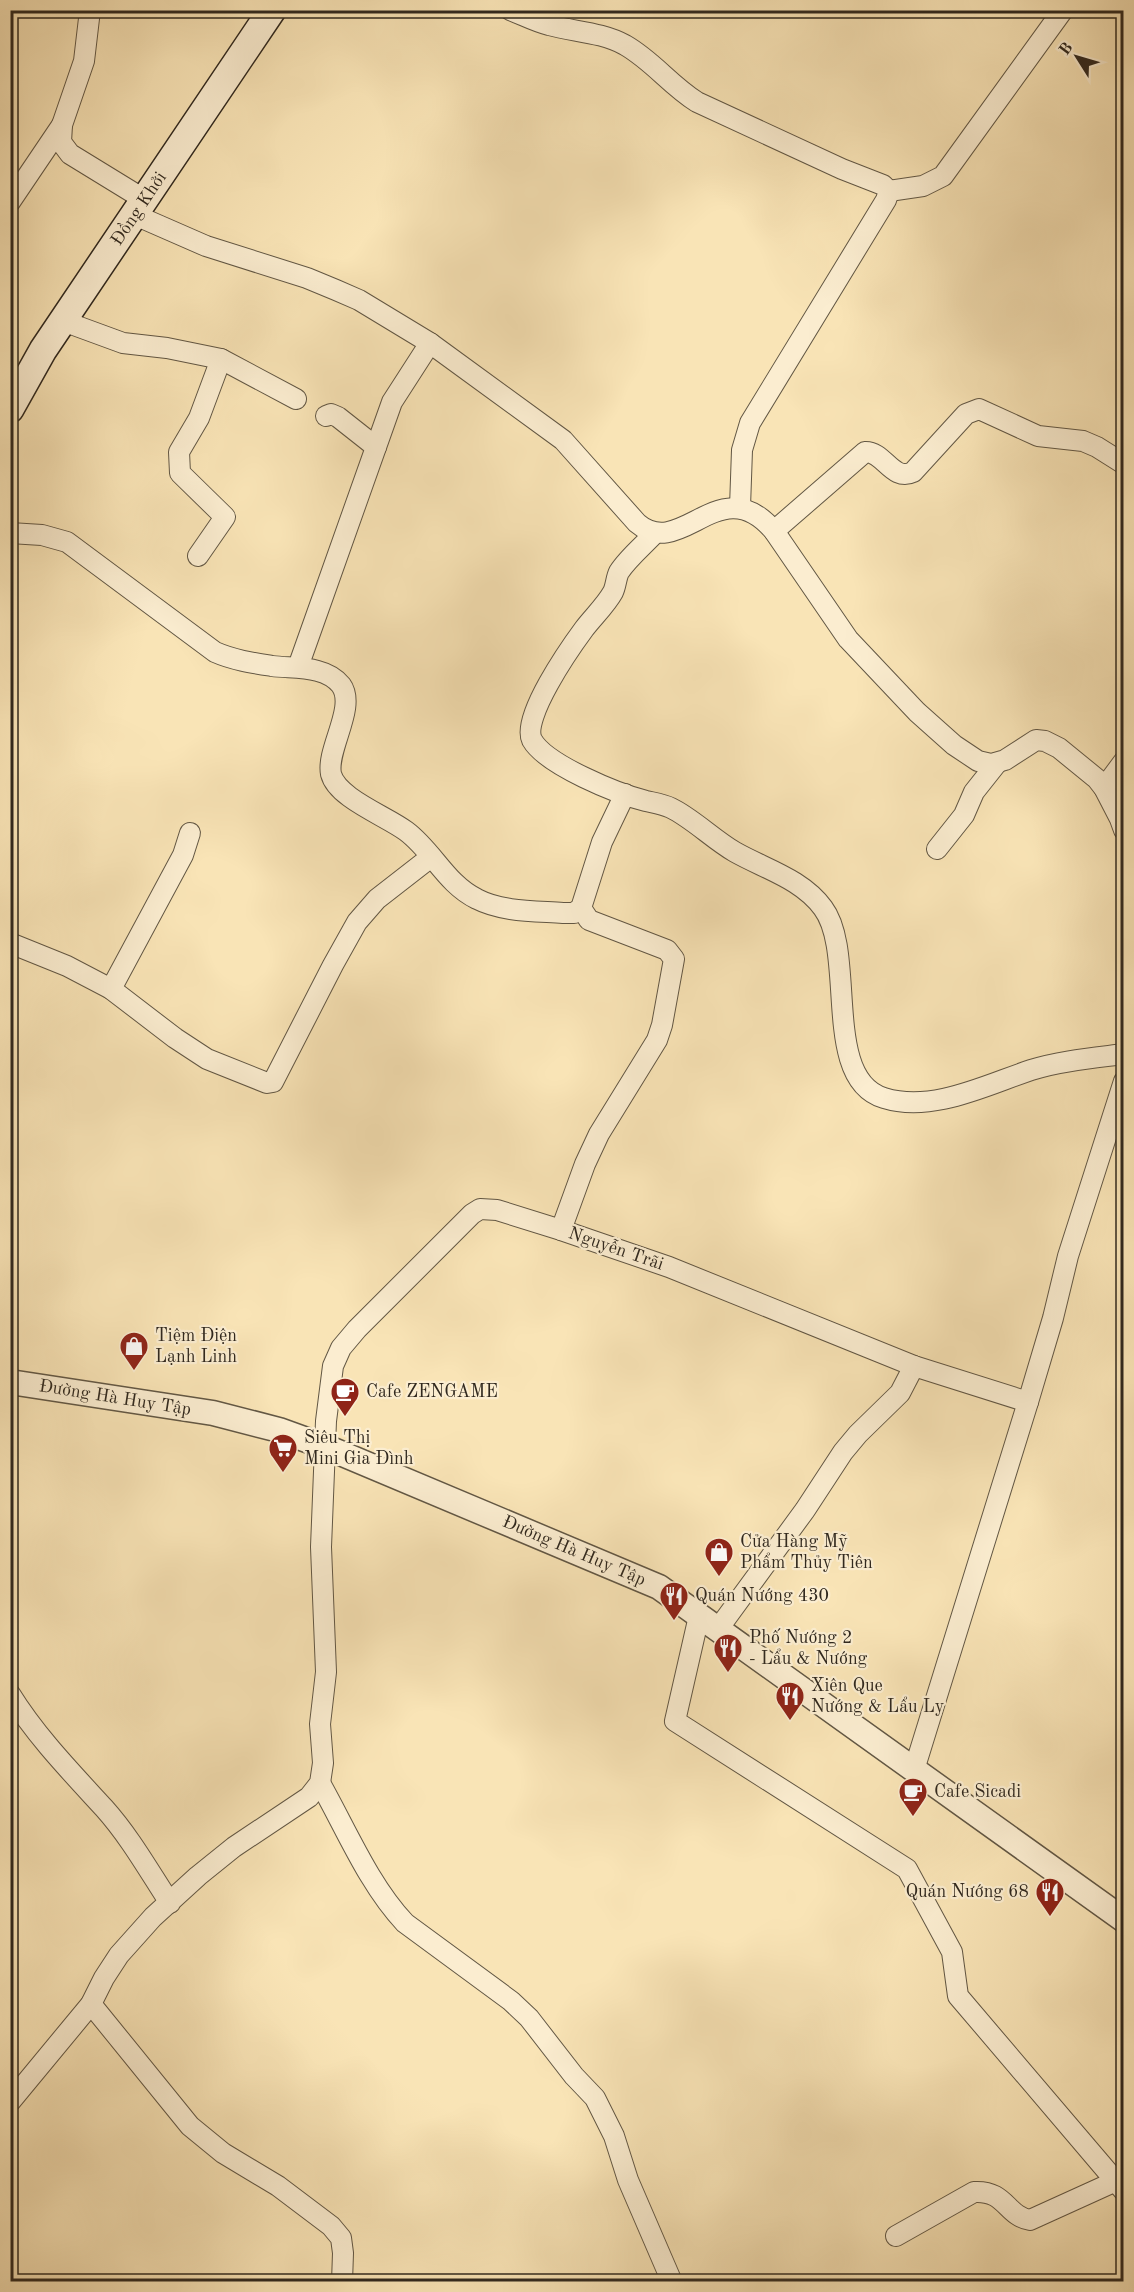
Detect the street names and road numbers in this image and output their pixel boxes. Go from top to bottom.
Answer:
street label: Đồng Khởi [105,167,170,249]
street label: Nguyễn Trãi [566,1222,667,1274]
street label: Đường Hà Huy Tập [38,1377,192,1419]
street label: Đường Hà Huy Tập [500,1513,648,1589]

